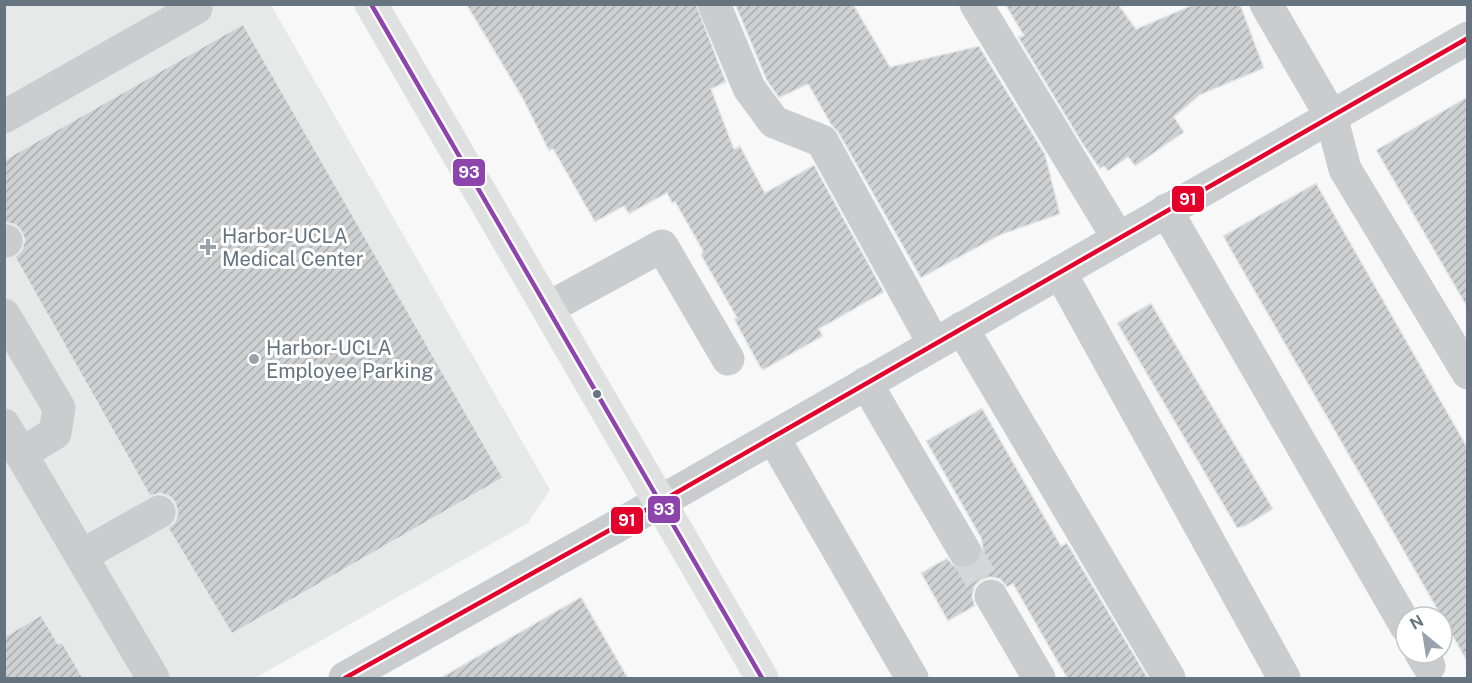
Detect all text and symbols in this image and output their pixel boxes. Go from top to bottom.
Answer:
line badge: 93 [452,158,486,187]
text: 93 [458,163,480,182]
line badge: 91 [1171,185,1205,213]
text: 91 [1179,190,1197,209]
place label: Harbor-UCLA Medical Center [222,224,364,271]
marker: Harbor-UCLA Medical Center [199,238,217,256]
place label: Harbor-UCLA Employee Parking [266,336,434,383]
marker: Harbor-UCLA Employee Parking [247,352,261,366]
unlabelled marker [591,388,603,400]
line badge: 93 [647,495,681,524]
text: 93 [653,500,675,519]
line badge: 91 [610,506,644,535]
text: 91 [618,511,636,530]
north arrow [1394,605,1454,665]
text: N [1407,611,1427,634]

